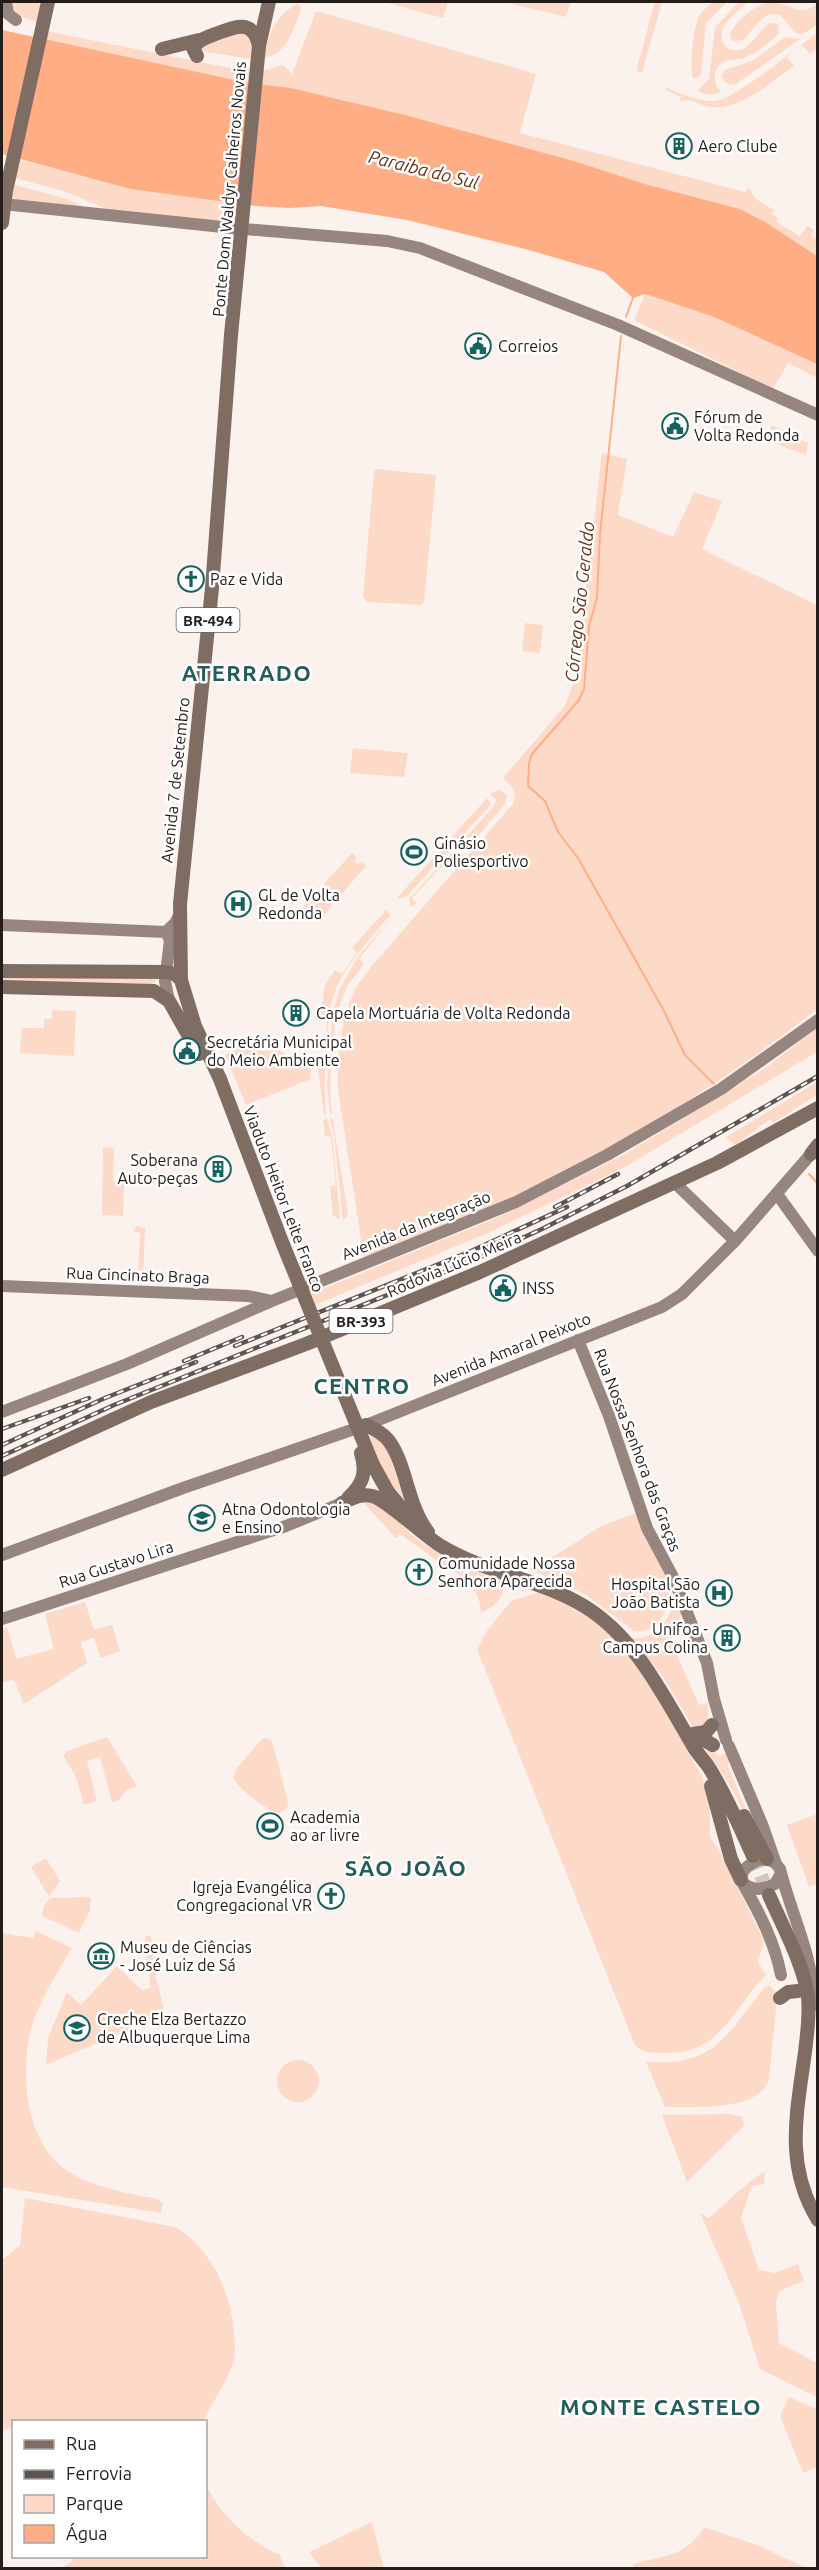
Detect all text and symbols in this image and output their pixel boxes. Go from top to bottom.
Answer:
street label: Ponte Dom Waldyr Calheiros Novais [209,61,249,317]
building icon: Aero Clube [664,131,694,161]
place label: Aero Clube [698,137,778,155]
water label: Paraiba do Sul [367,146,481,192]
public building icon: Correios [463,331,493,361]
place label: Correios [498,337,558,355]
place label: Fórum de Volta Redonda [694,408,800,444]
public building icon: Fórum de Volta Redonda [660,411,690,441]
water label: Córrego São Geraldo [561,520,597,683]
church icon: Paz e Vida [176,564,206,594]
place label: Paz e Vida [210,570,283,588]
road number: BR-494 [176,608,240,632]
district label: ATERRADO [182,660,312,685]
street label: Avenida 7 de Setembro [157,696,193,864]
place label: Ginásio Poliesportivo [434,834,529,870]
sports icon: Ginásio Poliesportivo [399,837,429,867]
place label: GL de Volta Redonda [258,886,340,922]
hospital icon: GL de Volta Redonda [223,889,253,919]
building icon: Capela Mortuária de Volta Redonda [281,998,311,1028]
place label: Capela Mortuária de Volta Redonda [316,1004,571,1022]
place label: Secretária Municipal do Meio Ambiente [207,1033,352,1069]
public building icon: Secretária Municipal do Meio Ambiente [172,1036,202,1066]
street label: Viaduto Heitor Leite Franco [240,1103,328,1295]
place label: Soberana Auto-peças [117,1151,198,1187]
building icon: Soberana Auto-peças [203,1154,233,1184]
street label: Avenida da Integração [339,1187,493,1263]
street label: Rodovia Lúcio Meira [384,1228,524,1300]
street label: Rua Cincinato Braga [66,1263,210,1287]
public building icon: INSS [488,1273,518,1303]
place label: INSS [522,1279,554,1297]
road number: BR-393 [330,1309,392,1333]
street label: Avenida Amaral Peixoto [429,1309,593,1389]
street label: Rua Nossa Senhora das Graças [591,1346,685,1554]
district label: CENTRO [313,1373,411,1398]
place label: Atna Odontologia e Ensino [222,1500,350,1536]
school or university icon: Atna Odontologia e Ensino [187,1503,217,1533]
street label: Rua Gustavo Lira [57,1537,175,1591]
place label: Comunidade Nossa Senhora Aparecida [438,1554,575,1590]
church icon: Comunidade Nossa Senhora Aparecida [404,1557,434,1587]
place label: Hospital São João Batista [611,1575,700,1611]
hospital icon: Hospital São João Batista [704,1578,734,1608]
place label: Unifoa - Campus Colina [602,1620,708,1656]
building icon: Unifoa - Campus Colina [712,1623,742,1653]
place label: Academia ao ar livre [290,1808,360,1844]
sports icon: Academia ao ar livre [255,1811,285,1841]
district label: SÃO JOÃO [345,1855,467,1880]
place label: Igreja Evangélica Congregacional VR [176,1878,312,1914]
church icon: Igreja Evangélica Congregacional VR [316,1881,346,1911]
place label: Museu de Ciências - José Luiz de Sá [120,1938,252,1974]
museum icon: Museu de Ciências - José Luiz de Sá [86,1941,116,1971]
place label: Creche Elza Bertazzo de Albuquerque Lima [97,2010,250,2046]
school or university icon: Creche Elza Bertazzo de Albuquerque Lima [62,2013,92,2043]
district label: MONTE CASTELO [560,2394,762,2419]
legend [12,2420,207,2558]
text: Rua [66,2433,97,2453]
text: Ferrovia [66,2463,132,2483]
text: Parque [66,2493,123,2513]
text: Água [66,2522,108,2543]

